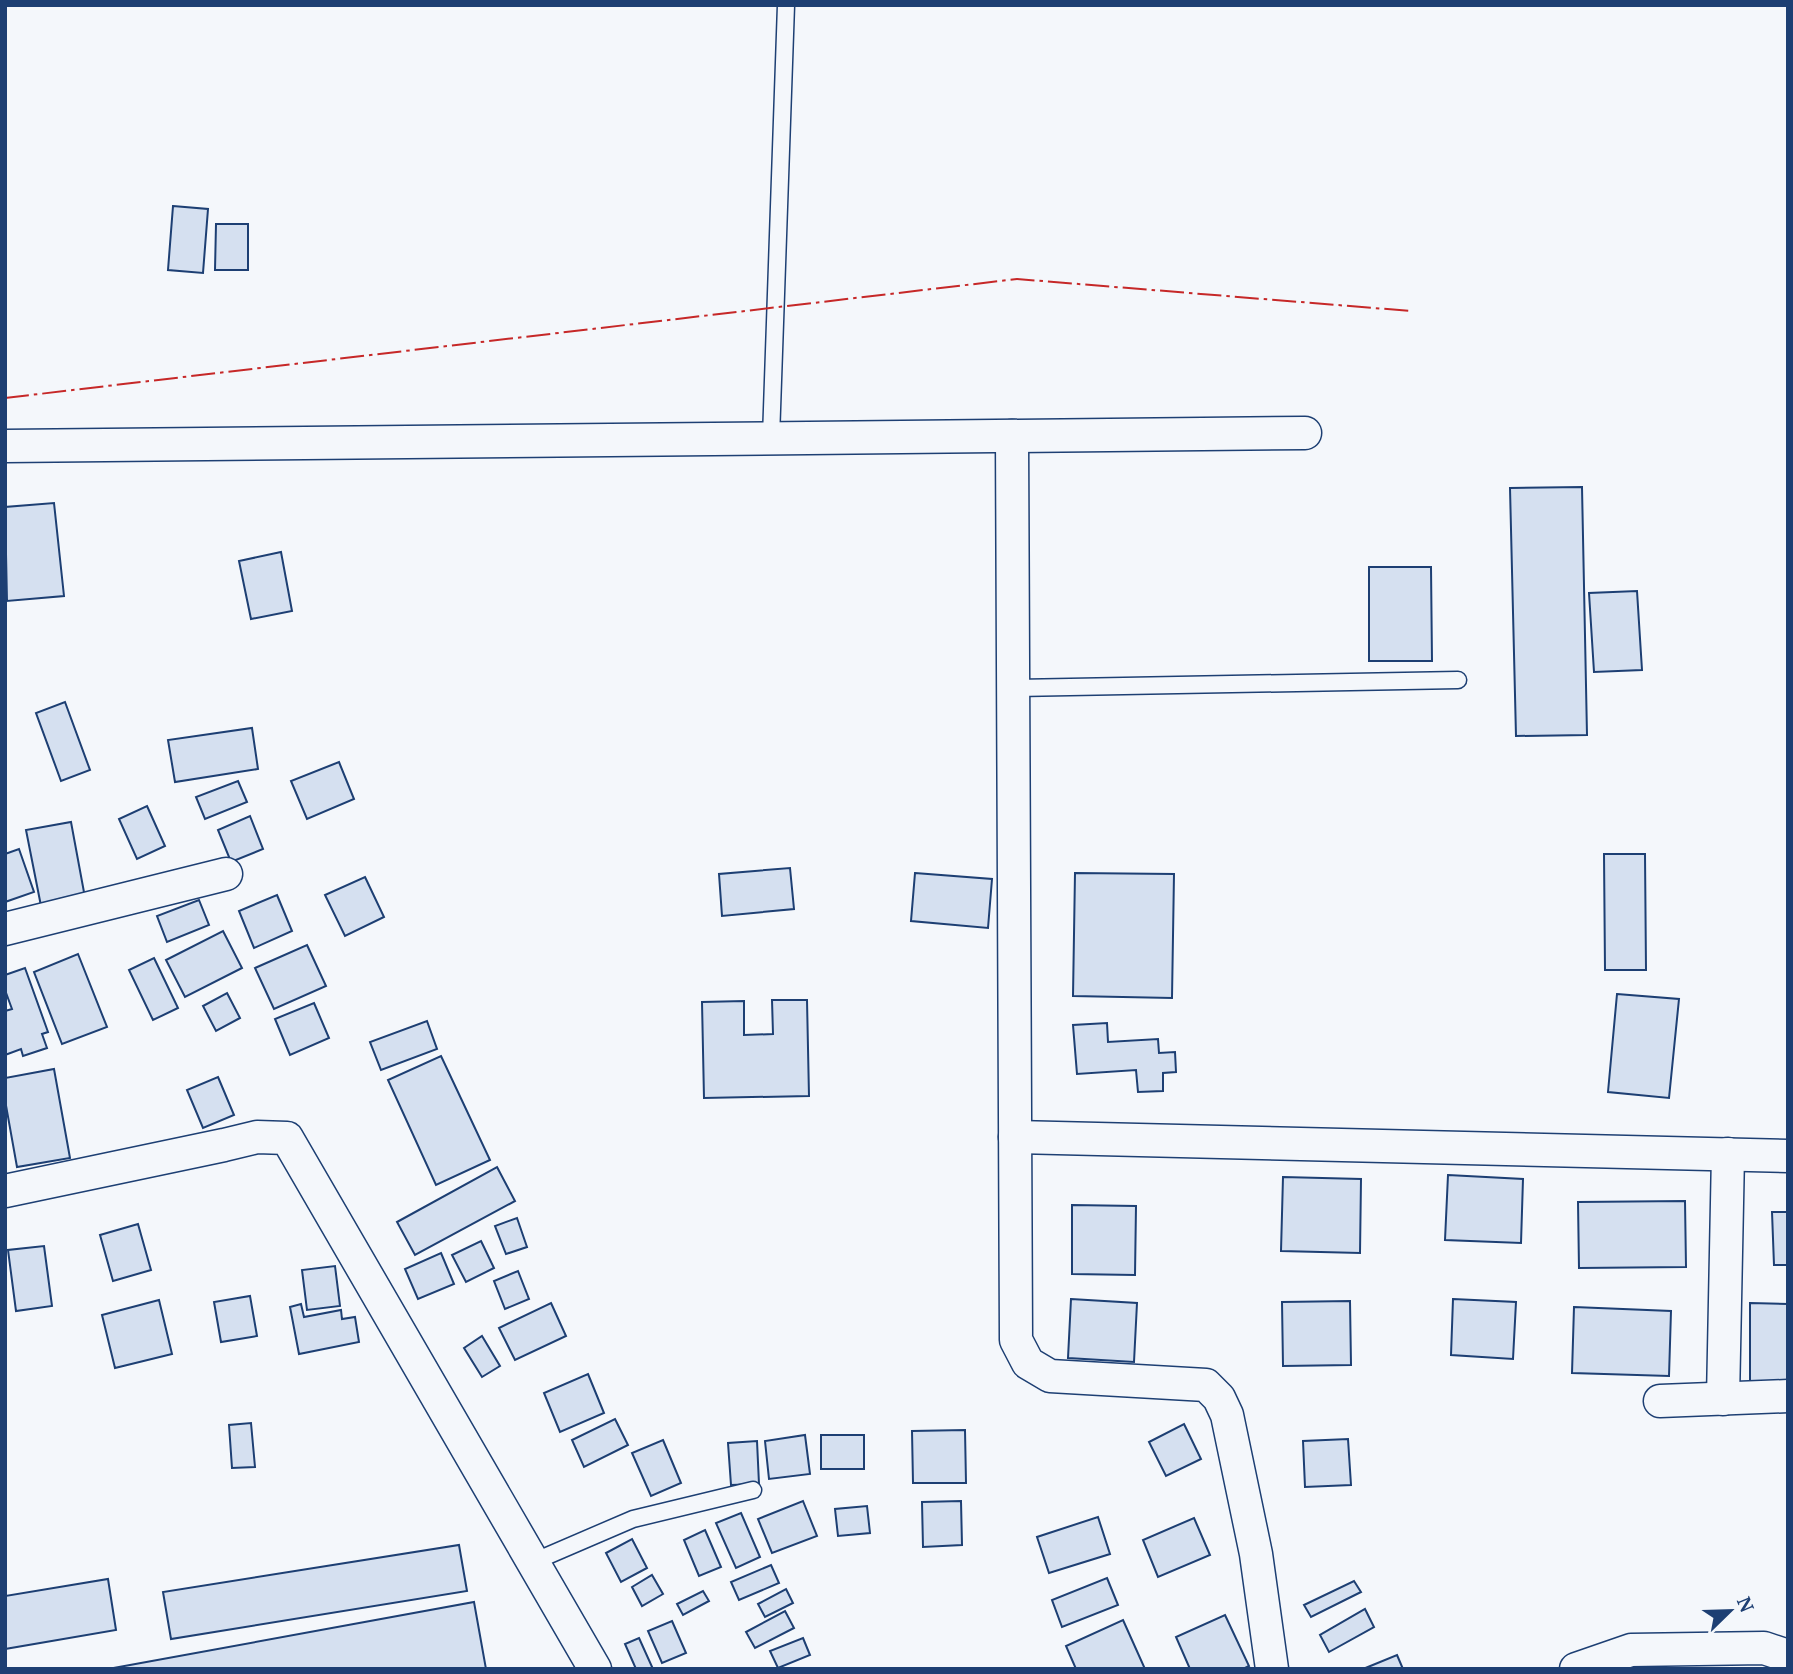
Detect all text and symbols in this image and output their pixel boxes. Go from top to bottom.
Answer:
north arrow [1695,1576,1765,1646]
text: N [1732,1593,1761,1616]

